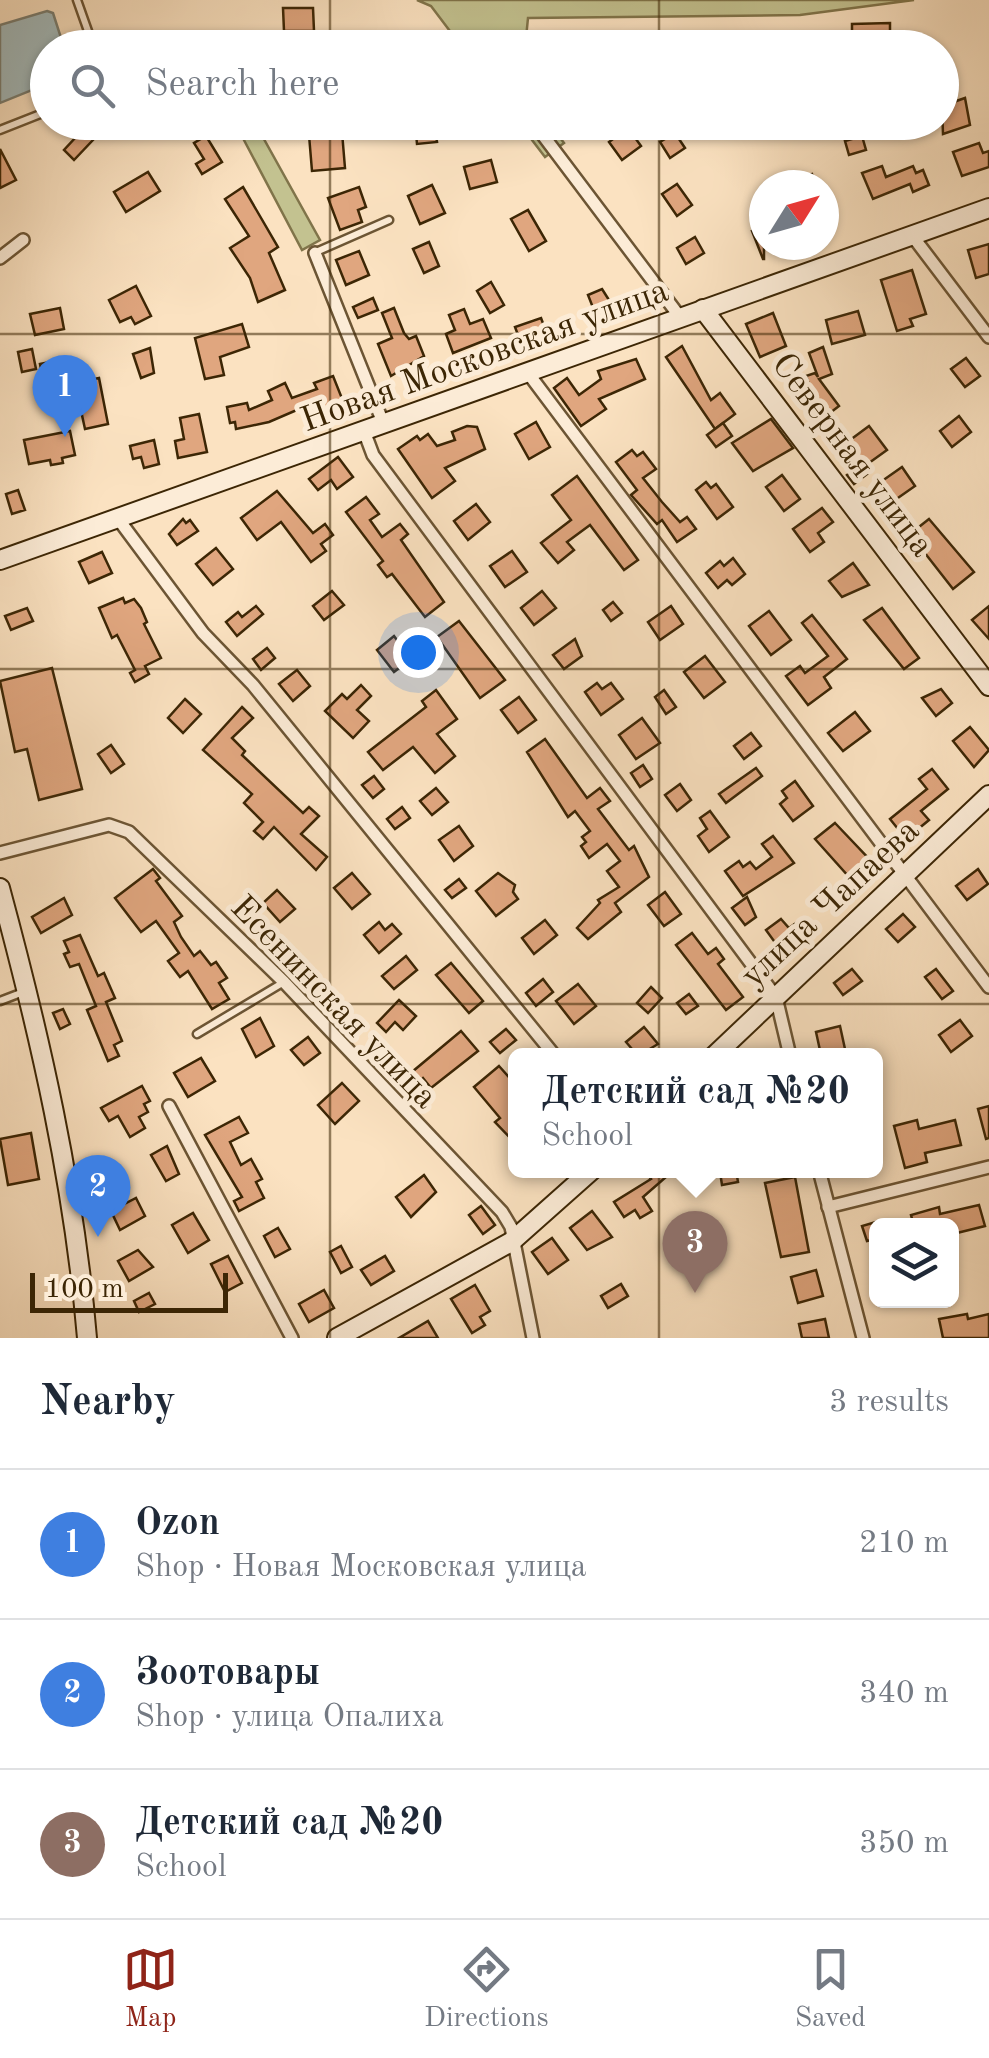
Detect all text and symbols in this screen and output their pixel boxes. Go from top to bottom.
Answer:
search box [30,30,959,140]
icon: search [65,58,120,113]
text: Search here [145,66,340,104]
north arrow [749,170,839,260]
street label: Новая Московская улица [296,273,673,439]
street label: Северная улица [764,347,940,564]
pin: 1 [32,354,98,437]
your location [393,627,444,678]
street label: улица Чапаева [735,813,926,995]
street label: Есенинская улица [223,890,443,1116]
popup [508,1048,883,1178]
text: Детский сад №20 [541,1074,850,1112]
text: School [541,1121,633,1153]
pin: 2 [66,1154,130,1237]
pin: 3 [662,1210,728,1293]
map controls [869,1218,959,1308]
button: layers [869,1218,959,1308]
scale bar [30,1268,228,1312]
text: 100 m [45,1276,124,1304]
text: Nearby [40,1382,176,1424]
text: 3 results [829,1387,949,1419]
text: Ozon [135,1505,220,1543]
text: 1 [63,1528,82,1560]
text: 210 m [859,1528,949,1560]
text: Shop · Новая Московская улица [135,1552,587,1584]
text: Зоотовары [135,1655,320,1693]
text: 2 [63,1678,82,1710]
text: 340 m [859,1678,949,1710]
text: Shop · улица Опалиха [135,1702,444,1734]
text: Детский сад №20 [135,1805,443,1843]
text: 3 [63,1828,82,1860]
text: 350 m [859,1828,949,1860]
text: School [135,1852,227,1884]
tab: Map [123,1942,178,2037]
tab: Directions [424,1942,549,2037]
tab: Saved [795,1942,866,2037]

